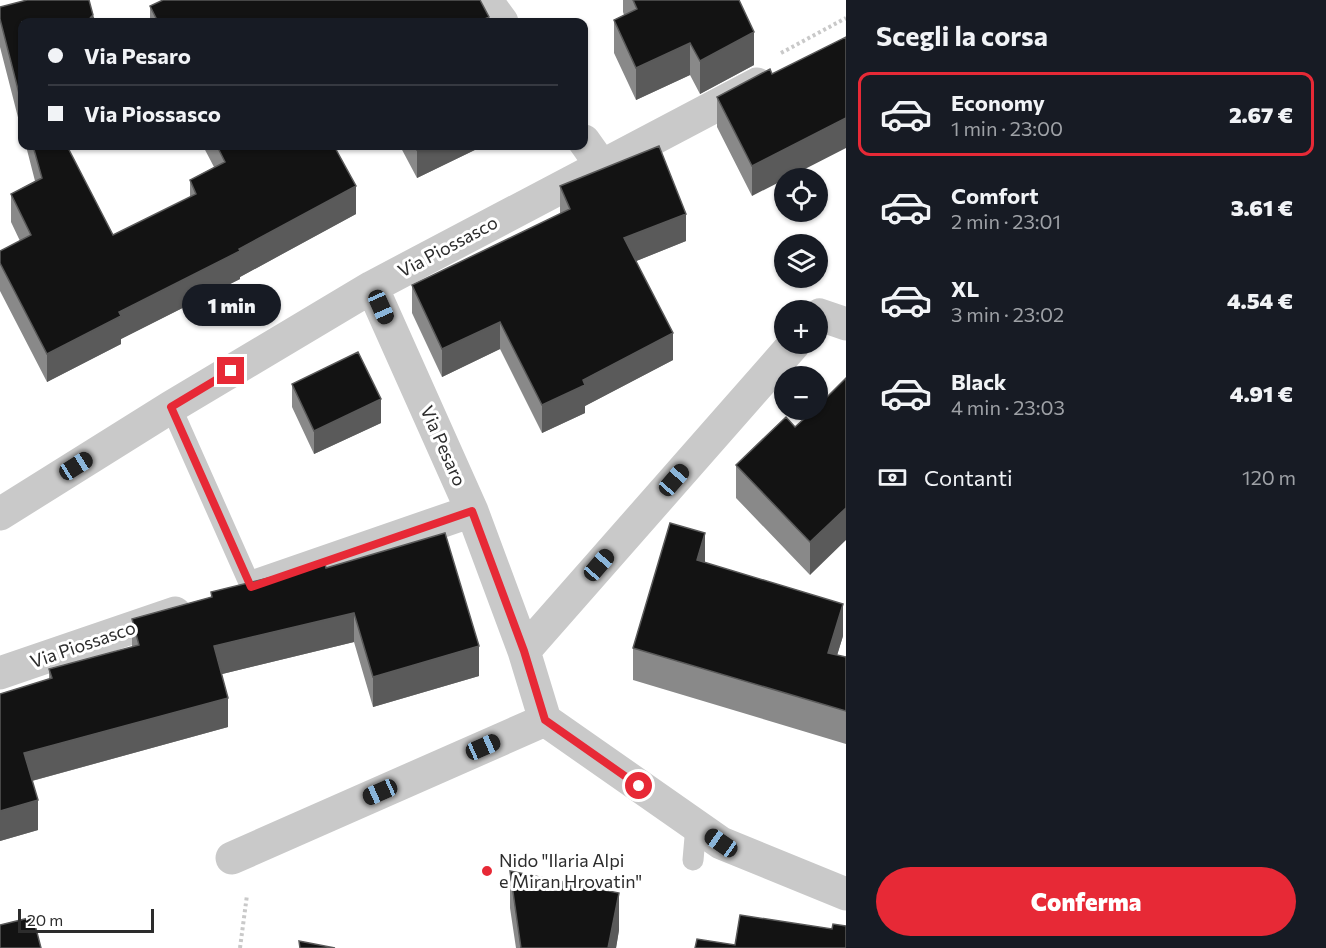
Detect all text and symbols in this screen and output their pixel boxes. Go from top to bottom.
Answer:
text: Scegli la corsa [876,19,1048,52]
text: Via Pesaro [84,42,191,69]
icon: car [879,87,933,141]
text: Economy [951,89,1045,116]
text: Via Piossasco [84,100,221,127]
text: 2.67 € [1229,101,1293,128]
text: 1 min · 23:00 [951,116,1063,140]
map controls [774,168,828,420]
button: locate [774,168,828,222]
icon: car [879,180,933,234]
text: Comfort [951,182,1039,209]
text: 3.61 € [1231,194,1293,221]
text: 2 min · 23:01 [951,209,1061,233]
street label: Via Piossasco [394,211,501,282]
button: layers [774,234,828,288]
icon: car [879,273,933,327]
text: XL [951,275,979,302]
callout: 1 min [182,284,280,326]
car [365,287,397,327]
text: 4.54 € [1227,287,1293,314]
text: 1 min [207,293,256,317]
button: + [774,300,828,354]
text: 3 min · 23:02 [951,302,1064,326]
route end [217,357,244,384]
button: − [774,366,828,420]
icon: car [879,366,933,420]
text: Black [951,368,1006,395]
text: 4.91 € [1230,380,1293,407]
text: 4 min · 23:03 [951,395,1065,419]
street label: Via Pesaro [416,402,471,489]
car [56,449,96,483]
car [655,461,693,499]
icon: cash [876,461,909,494]
text: Contanti [924,464,1013,491]
text: 120 m [1242,465,1296,489]
car [580,546,618,584]
street label: Via Piossasco [27,616,138,672]
car [463,731,503,763]
route start [625,772,652,799]
car [360,776,400,808]
car [701,825,741,861]
place label: Nido "Ilaria Alpi e Miran Hrovatin" [499,849,642,892]
marker: Nido "Ilaria Alpi e Miran Hrovatin" [480,864,494,878]
button: Conferma [876,867,1296,936]
scale bar [18,906,154,934]
text: 20 m [27,910,63,929]

